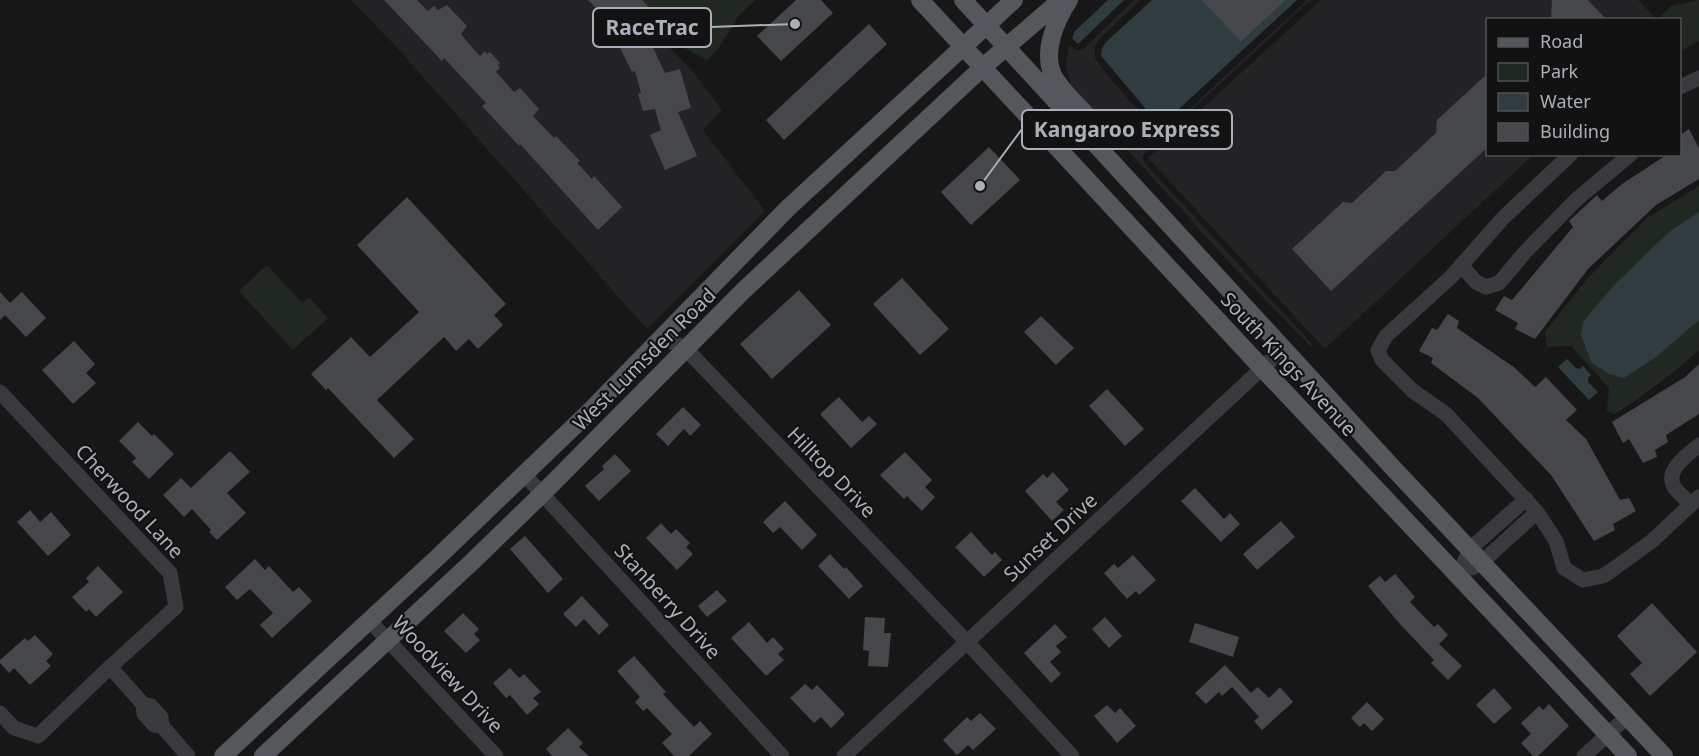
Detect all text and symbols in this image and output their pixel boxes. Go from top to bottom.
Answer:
callout: RaceTrac [593,8,711,47]
text: RaceTrac [605,13,699,41]
legend [1486,18,1681,156]
text: Road [1540,29,1583,53]
text: Park [1540,59,1578,83]
text: Water [1540,89,1591,113]
callout: Kangaroo Express [1022,110,1232,149]
text: Kangaroo Express [1034,115,1220,143]
text: Building [1540,119,1610,143]
street label: West Lumsden Road [567,282,721,436]
street label: South Kings Avenue [1215,286,1363,442]
street label: Hilltop Drive [782,421,882,523]
street label: Cherwood Lane [70,438,190,564]
street label: Sunset Drive [997,487,1103,587]
street label: Stanberry Drive [609,537,727,665]
street label: Woodview Drive [387,609,509,739]

